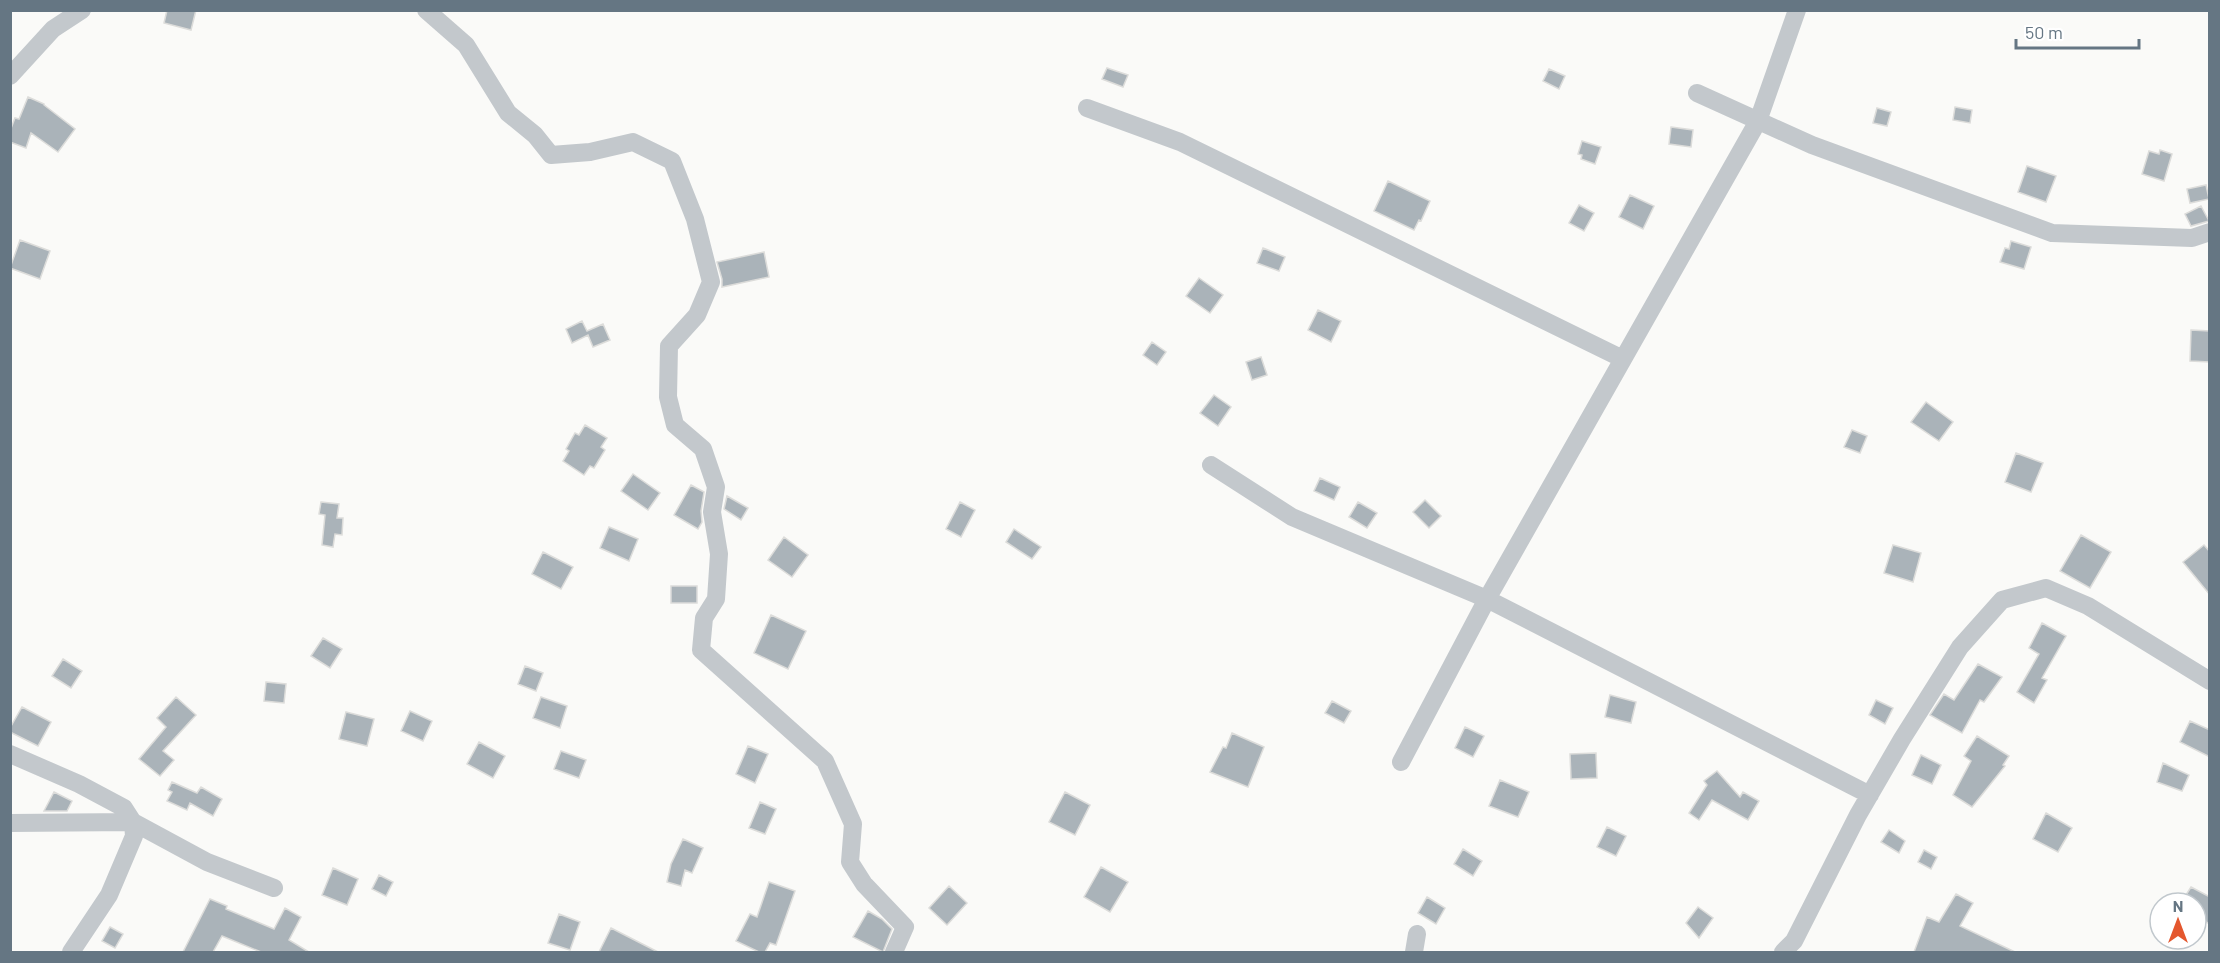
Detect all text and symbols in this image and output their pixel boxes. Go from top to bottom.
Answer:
scale bar [2016,12,2139,50]
text: 50 m [2025,21,2063,43]
north arrow [2148,891,2208,951]
text: N [2173,896,2183,915]

